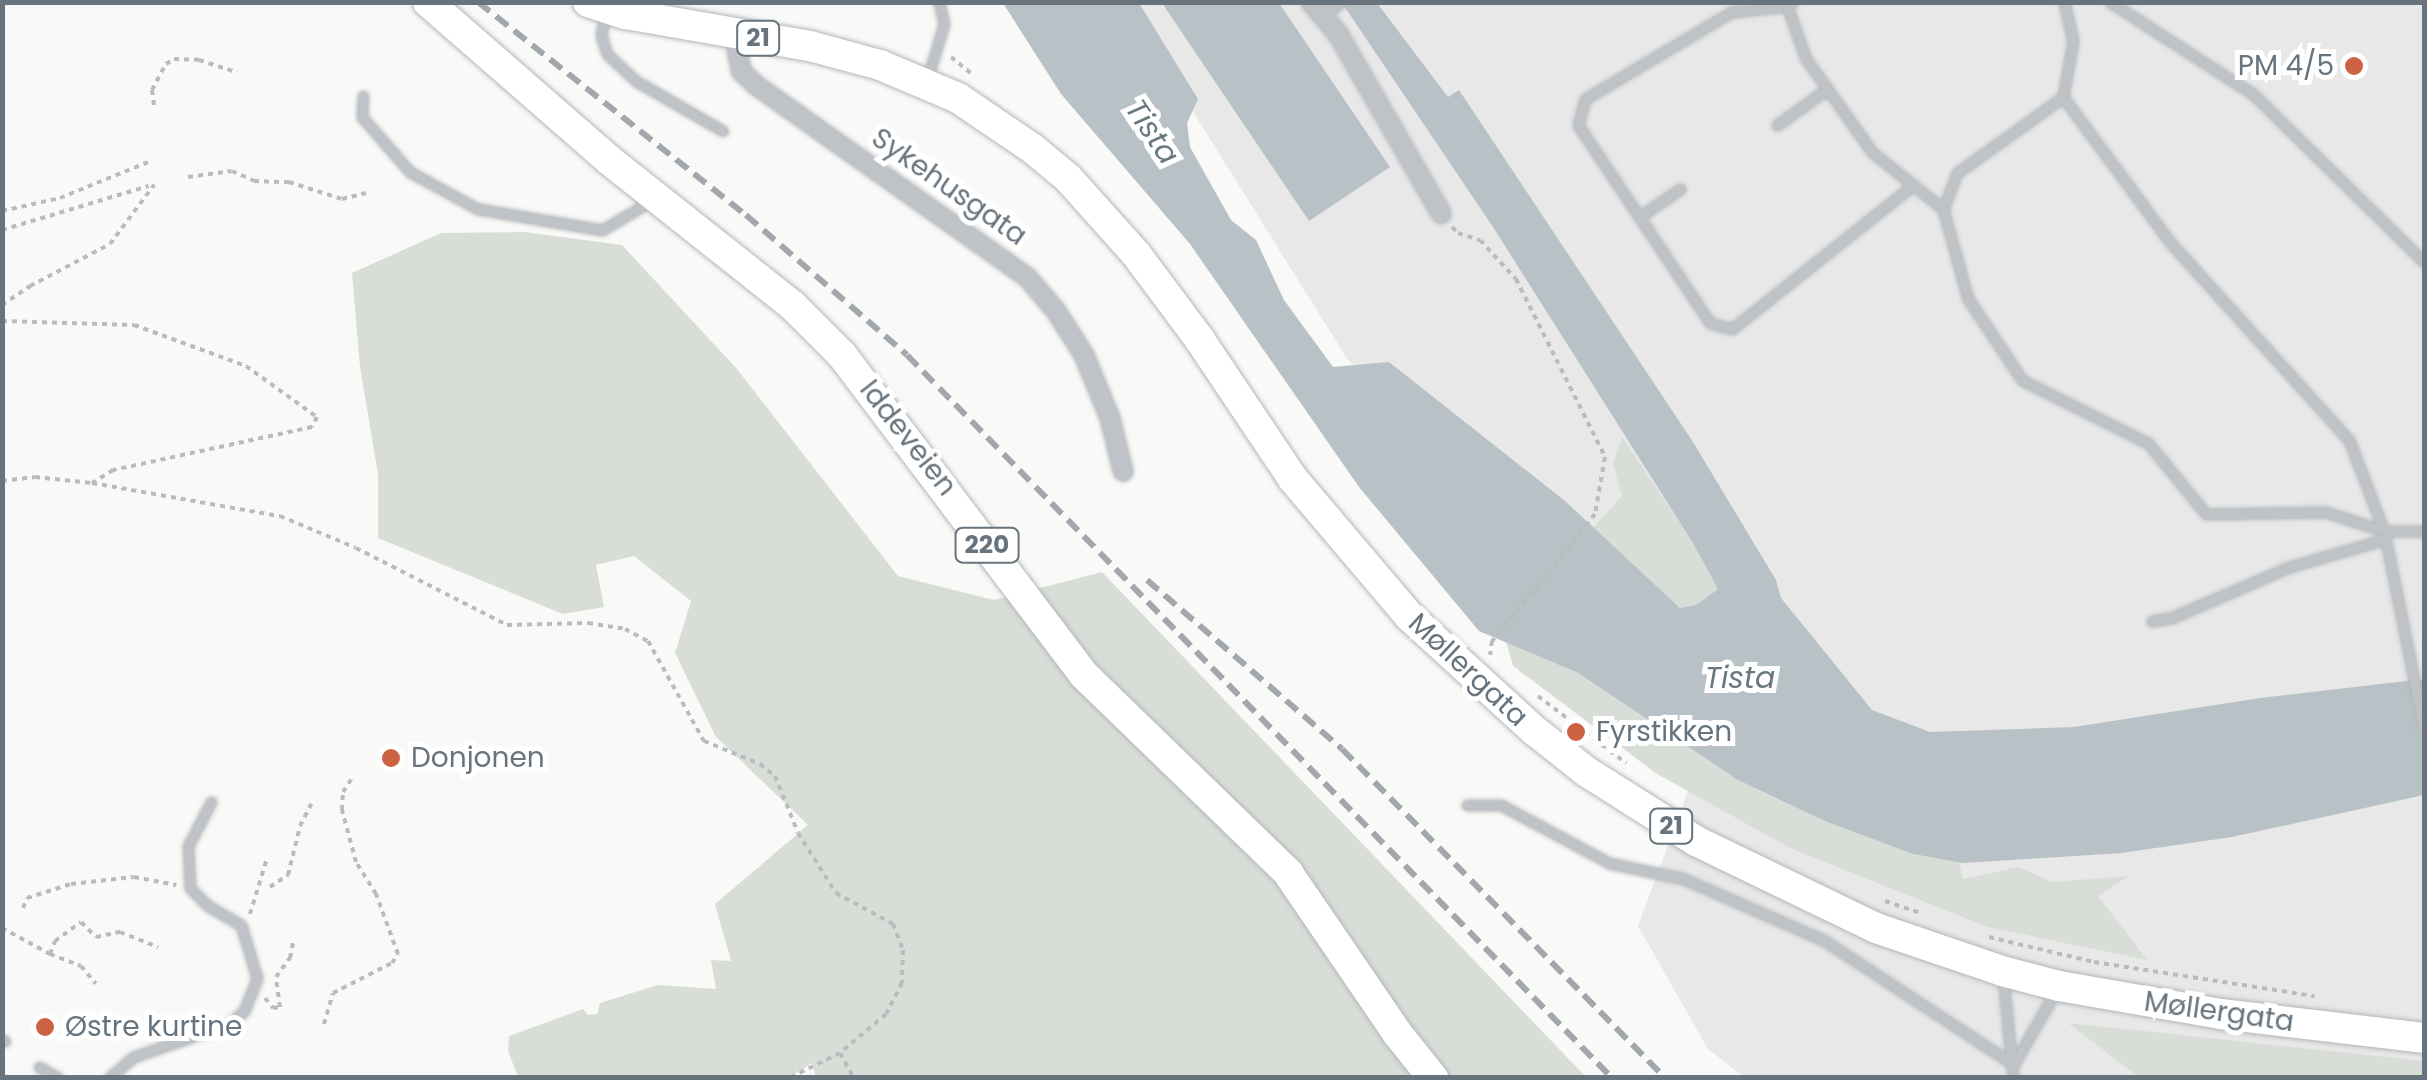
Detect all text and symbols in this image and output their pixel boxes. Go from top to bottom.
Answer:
road number: 21 [736,18,780,58]
place label: PM 4/5 [2238,49,2334,83]
marker: PM 4/5 [2343,55,2365,77]
water label: Tista [1117,93,1187,171]
street label: Sykehusgata [865,121,1033,253]
street label: Iddeveien [852,374,964,502]
road number: 220 [954,525,1020,565]
street label: Møllergata [1401,606,1535,734]
water label: Tista [1705,660,1775,696]
place label: Fyrstikken [1596,715,1732,749]
marker: Fyrstikken [1565,721,1587,743]
place label: Donjonen [411,741,545,775]
marker: Donjonen [380,747,402,769]
road number: 21 [1648,806,1694,846]
street label: Møllergata [2142,985,2296,1039]
place label: Østre kurtine [65,1010,242,1044]
marker: Østre kurtine [34,1016,56,1038]

